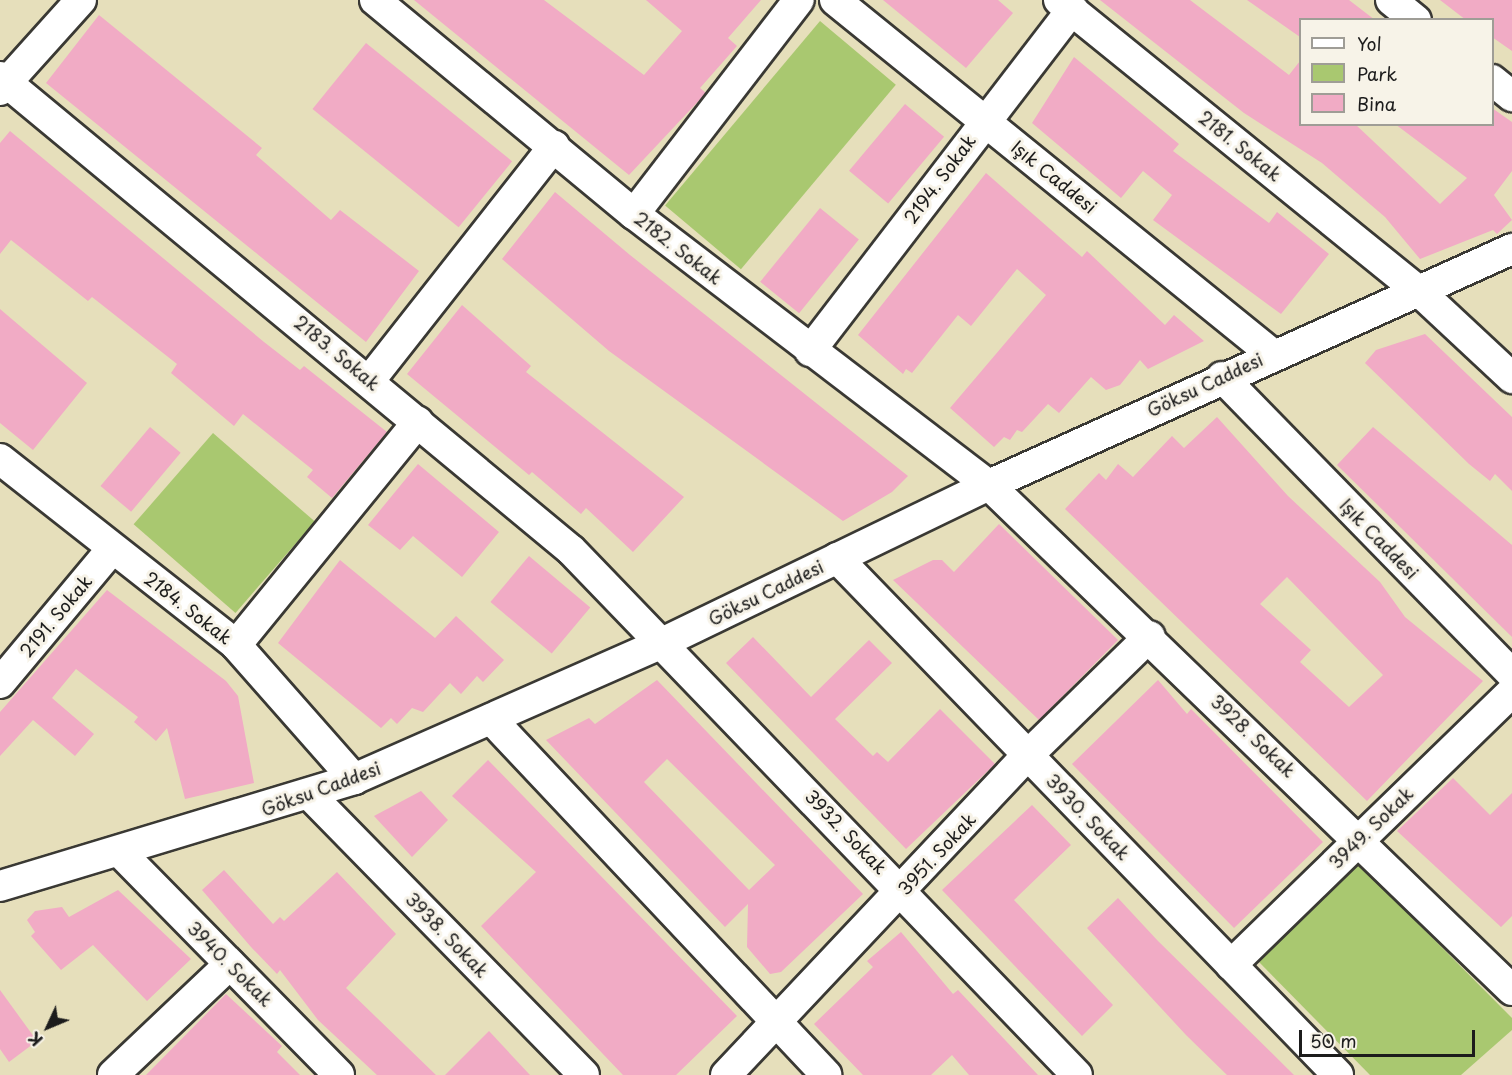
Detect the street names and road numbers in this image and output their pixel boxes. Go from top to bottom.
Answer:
street label: 2181. Sokak [1193,105,1287,187]
street label: 2194. Sokak [899,130,981,228]
street label: Işık Caddesi [1007,136,1101,218]
street label: 2182. Sokak [629,207,727,289]
street label: 2183. Sokak [289,311,385,395]
street label: Göksu Caddesi [1143,348,1267,422]
street label: Işık Caddesi [1336,494,1422,584]
street label: Göksu Caddesi [704,555,828,631]
street label: 2184. Sokak [139,567,237,649]
street label: 2191. Sokak [15,570,97,662]
street label: 3928. Sokak [1206,690,1300,782]
street label: Göksu Caddesi [258,757,384,821]
street label: 3930. Sokak [1041,769,1135,865]
street label: 3949. Sokak [1325,783,1417,873]
street label: 3932. Sokak [800,785,892,879]
street label: 3951. Sokak [893,808,981,900]
street label: 3938. Sokak [401,888,493,982]
street label: 3940. Sokak [183,917,277,1011]

